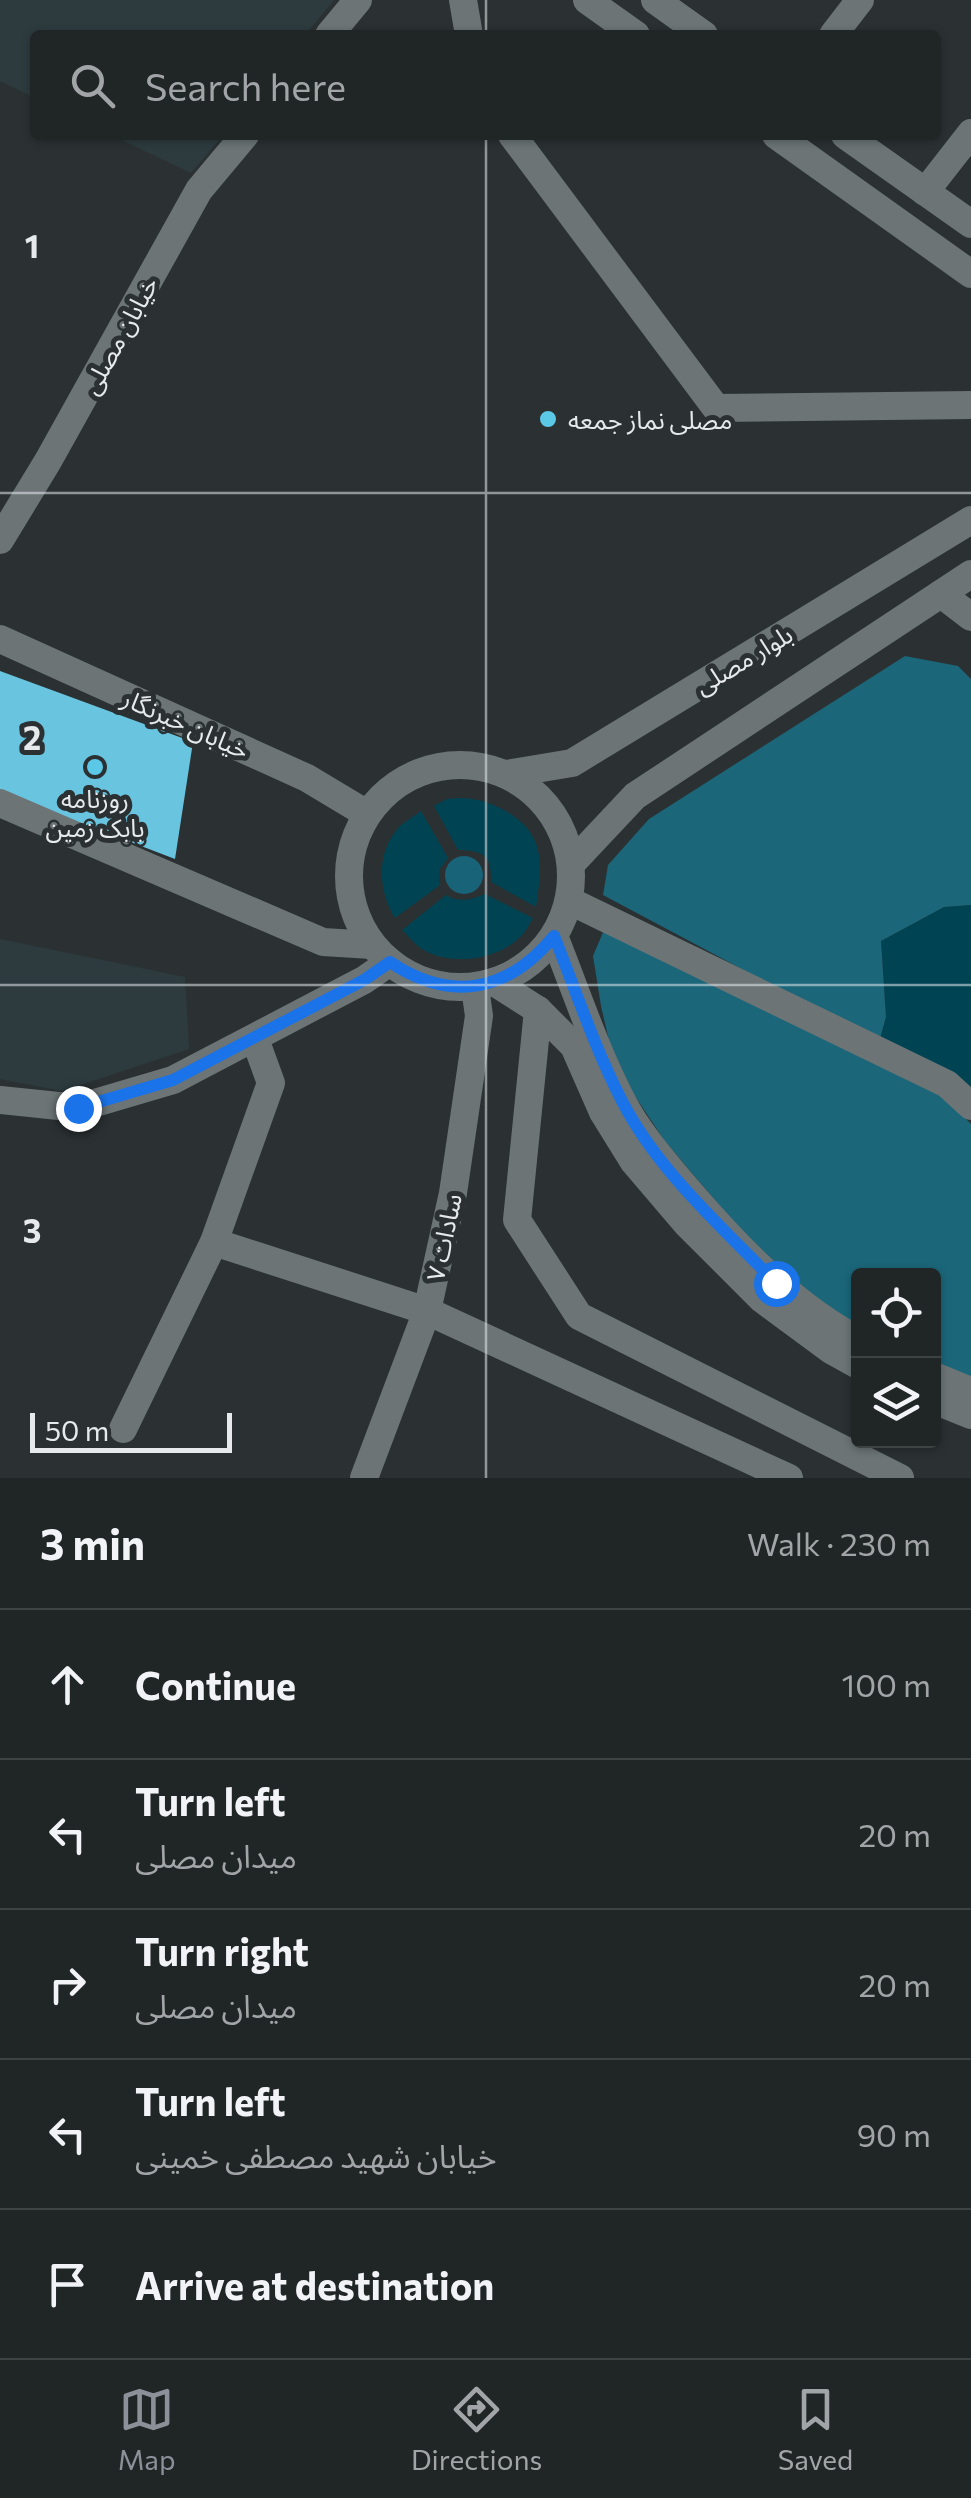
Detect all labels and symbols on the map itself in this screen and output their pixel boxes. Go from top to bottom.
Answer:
text: 1 [25,225,39,265]
street label: خیابان مصلی [74,271,165,400]
place label: مصلی نماز جمعه [568,404,732,435]
marker: مصلی نماز جمعه [537,408,559,430]
street label: بلوار مصلی [689,618,798,701]
street label: خیابان خبرنگار [117,681,254,765]
text: 2 [23,717,41,757]
marker: روزنامه بابک زمین [84,756,106,778]
place label: روزنامه بابک زمین [46,783,144,843]
route end [56,1086,102,1132]
street label: سادات ۷ [419,1191,467,1283]
text: 3 [23,1210,41,1250]
route start [754,1261,800,1307]
scale bar [30,1408,232,1452]

